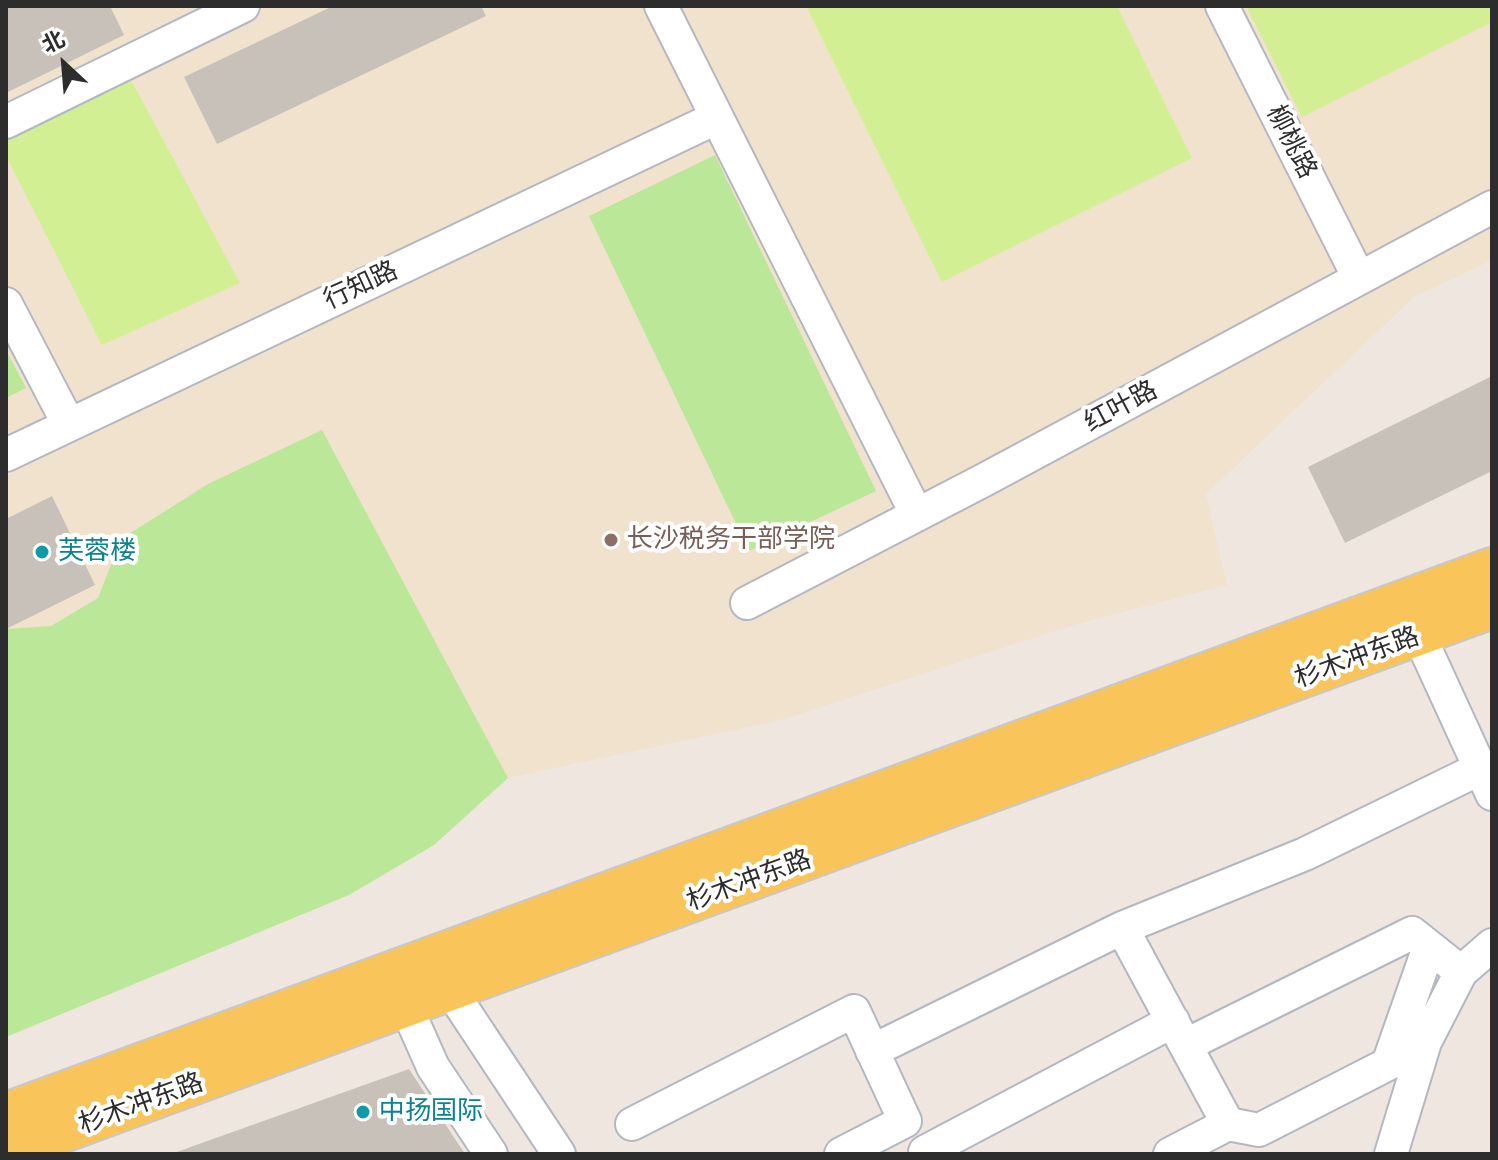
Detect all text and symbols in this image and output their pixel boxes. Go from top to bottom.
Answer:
north arrow [24,24,104,104]
text: 北 [37,25,69,59]
street label: 柳桃路 [1259,100,1323,184]
street label: 行知路 [319,255,403,317]
street label: 红叶路 [1079,375,1163,439]
place label: 长沙税务干部学院 [627,524,835,556]
marker: 长沙税务干部学院 [602,531,620,549]
place label: 芙蓉楼 [58,536,136,568]
marker: 芙蓉楼 [33,543,51,561]
street label: 杉木冲东路 [1291,621,1423,695]
street label: 杉木冲东路 [683,844,815,918]
street label: 杉木冲东路 [75,1067,207,1141]
place label: 中扬国际 [379,1096,483,1128]
marker: 中扬国际 [354,1103,372,1121]

